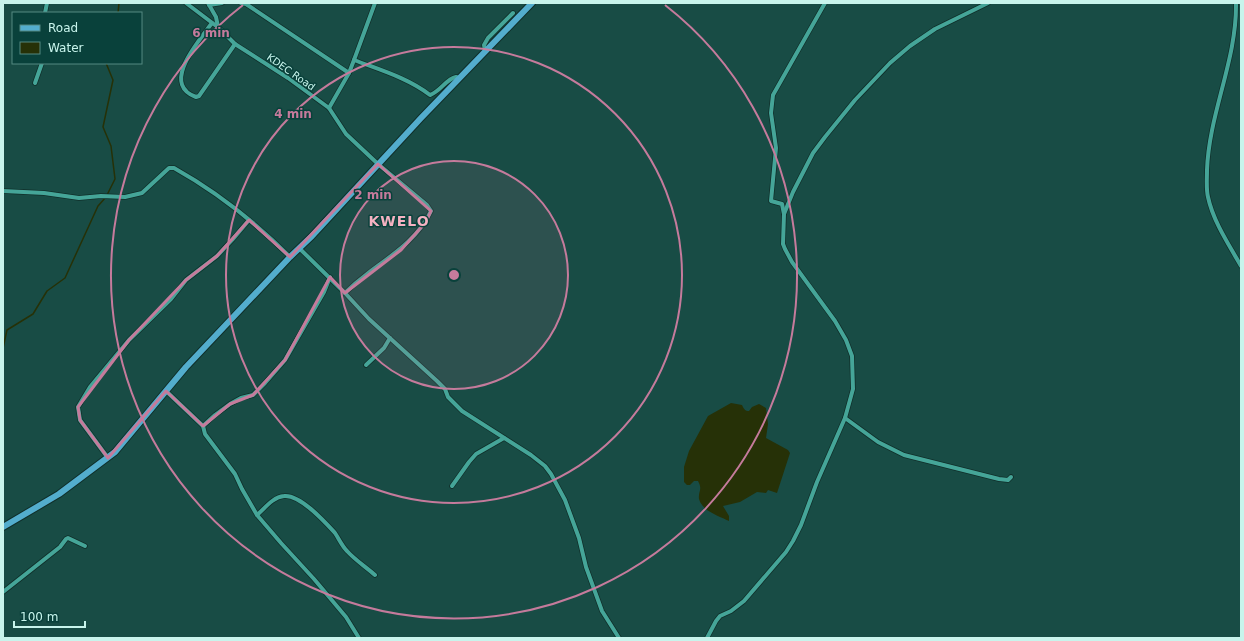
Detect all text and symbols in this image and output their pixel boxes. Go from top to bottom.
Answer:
legend [12,12,142,64]
text: Road [48,21,78,35]
text: 6 min [192,26,230,40]
text: Water [48,41,84,55]
street label: KDEC Road [265,51,317,93]
text: 4 min [274,107,312,121]
text: 2 min [354,188,392,202]
district label: KWELO [368,213,430,229]
centre of rings [447,268,461,282]
scale bar [14,603,85,629]
text: 100 m [20,610,58,624]

